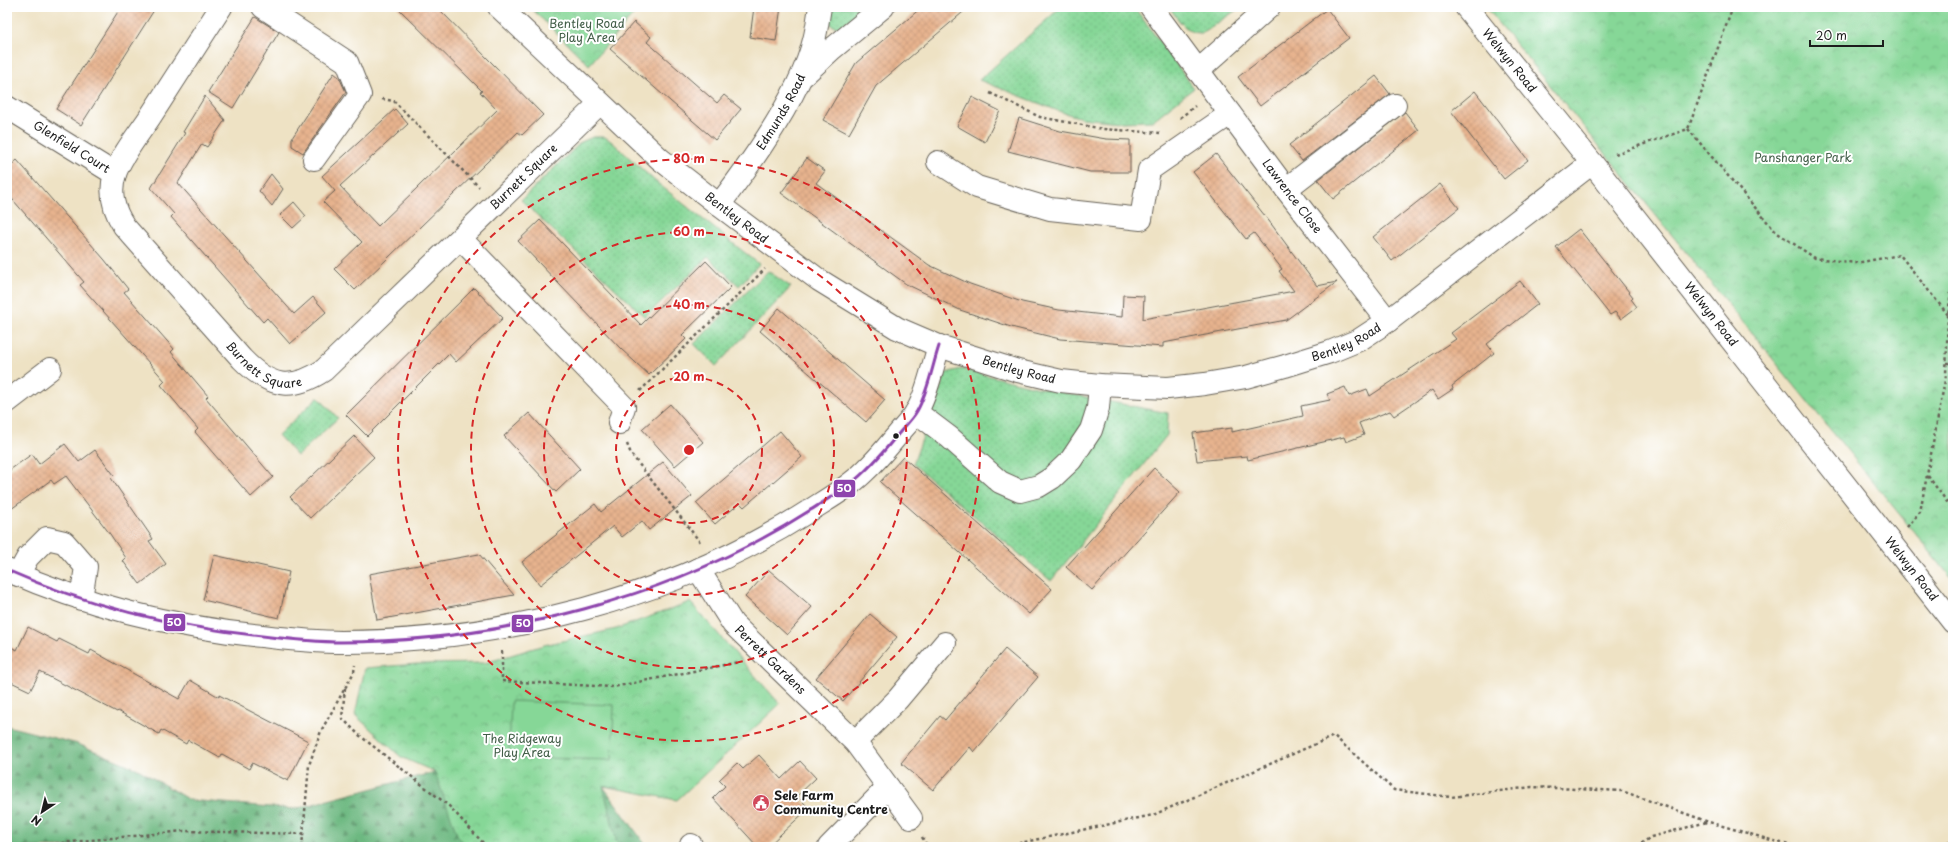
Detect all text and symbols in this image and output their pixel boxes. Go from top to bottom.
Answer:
park label: Bentley Road Play Area [549,14,625,46]
scale bar [1810,22,1883,48]
street label: Welwyn Road [1479,24,1542,96]
text: 20 m [1816,26,1847,44]
street label: Edmunds Road [751,71,809,153]
street label: Glenfield Court [30,116,114,177]
street label: Burnett Square [485,139,561,213]
park label: Panshanger Park [1754,148,1852,166]
text: 80 m [673,149,705,167]
street label: Lawrence Close [1259,155,1327,237]
street label: Bentley Road [701,187,773,247]
text: 60 m [673,222,705,240]
street label: Welwyn Road [1681,278,1743,350]
text: 40 m [673,295,705,313]
street label: Bentley Road [1309,318,1384,365]
street label: Burnett Square [222,337,304,392]
street label: Bentley Road [980,350,1058,387]
text: 20 m [673,367,705,385]
unlabelled marker [891,431,901,441]
centre of rings [682,443,696,457]
line badge: 50 [833,479,856,498]
text: 50 [836,479,852,496]
street label: Welwyn Road [1881,532,1943,604]
line badge: 50 [163,613,186,632]
text: 50 [166,613,182,630]
line badge: 50 [511,614,534,633]
text: 50 [515,614,531,631]
street label: Perrett Gardens [731,621,811,698]
park label: The Ridgeway Play Area [483,729,561,761]
place label: Sele Farm Community Centre [774,786,888,818]
north arrow [22,792,62,832]
public building icon: Sele Farm Community Centre [751,793,771,813]
text: N [27,811,44,830]

